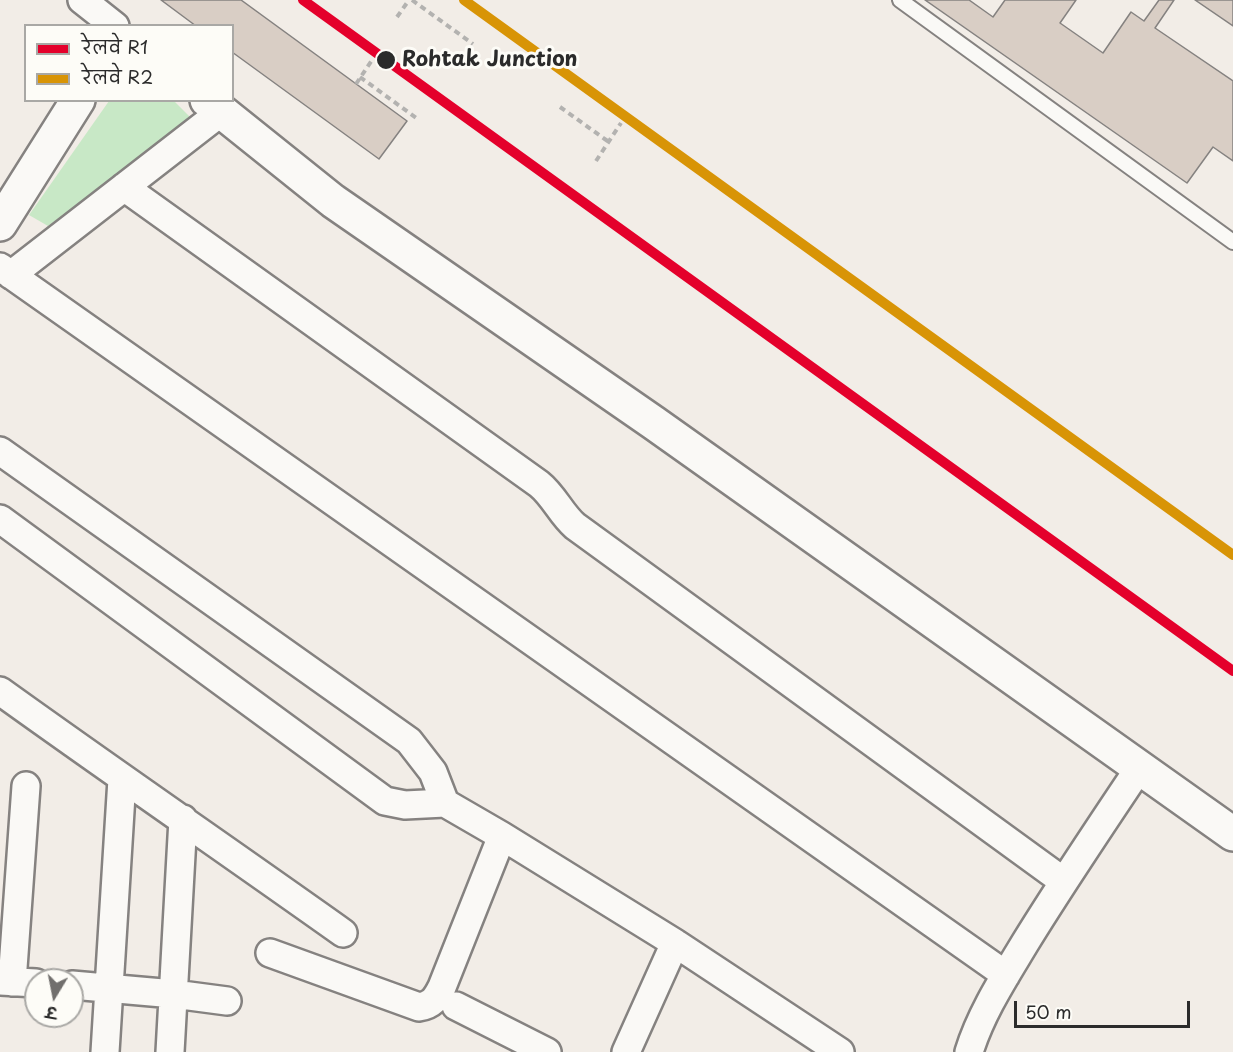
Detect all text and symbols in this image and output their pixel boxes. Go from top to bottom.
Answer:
legend [24,24,234,102]
text: रेलवे R1 [82,33,148,60]
place label: Rohtak Junction [402,47,578,73]
marker: Rohtak Junction [375,49,397,71]
text: रेलवे R2 [82,63,153,90]
north arrow [24,968,84,1028]
scale bar [1017,989,1192,1027]
text: 50 m [1025,998,1072,1025]
text: उ [44,1001,59,1026]

